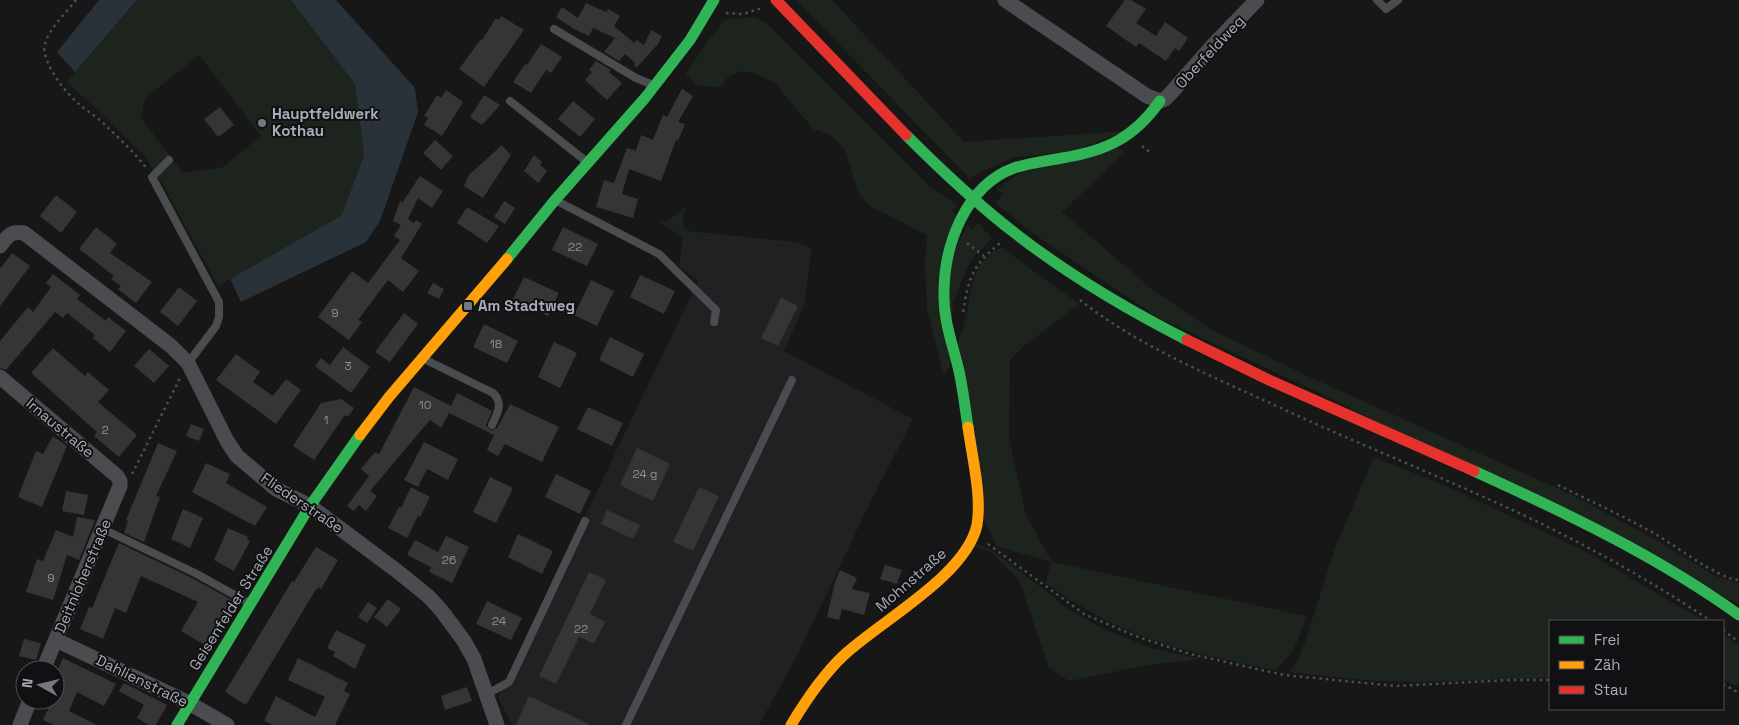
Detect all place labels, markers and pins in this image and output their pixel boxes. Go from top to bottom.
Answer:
place label: Hauptfeldwerk Kothau [272,104,379,140]
marker: Hauptfeldwerk Kothau [256,117,268,129]
place label: Am Stadtweg [478,296,575,315]
marker: Am Stadtweg [462,300,474,312]

